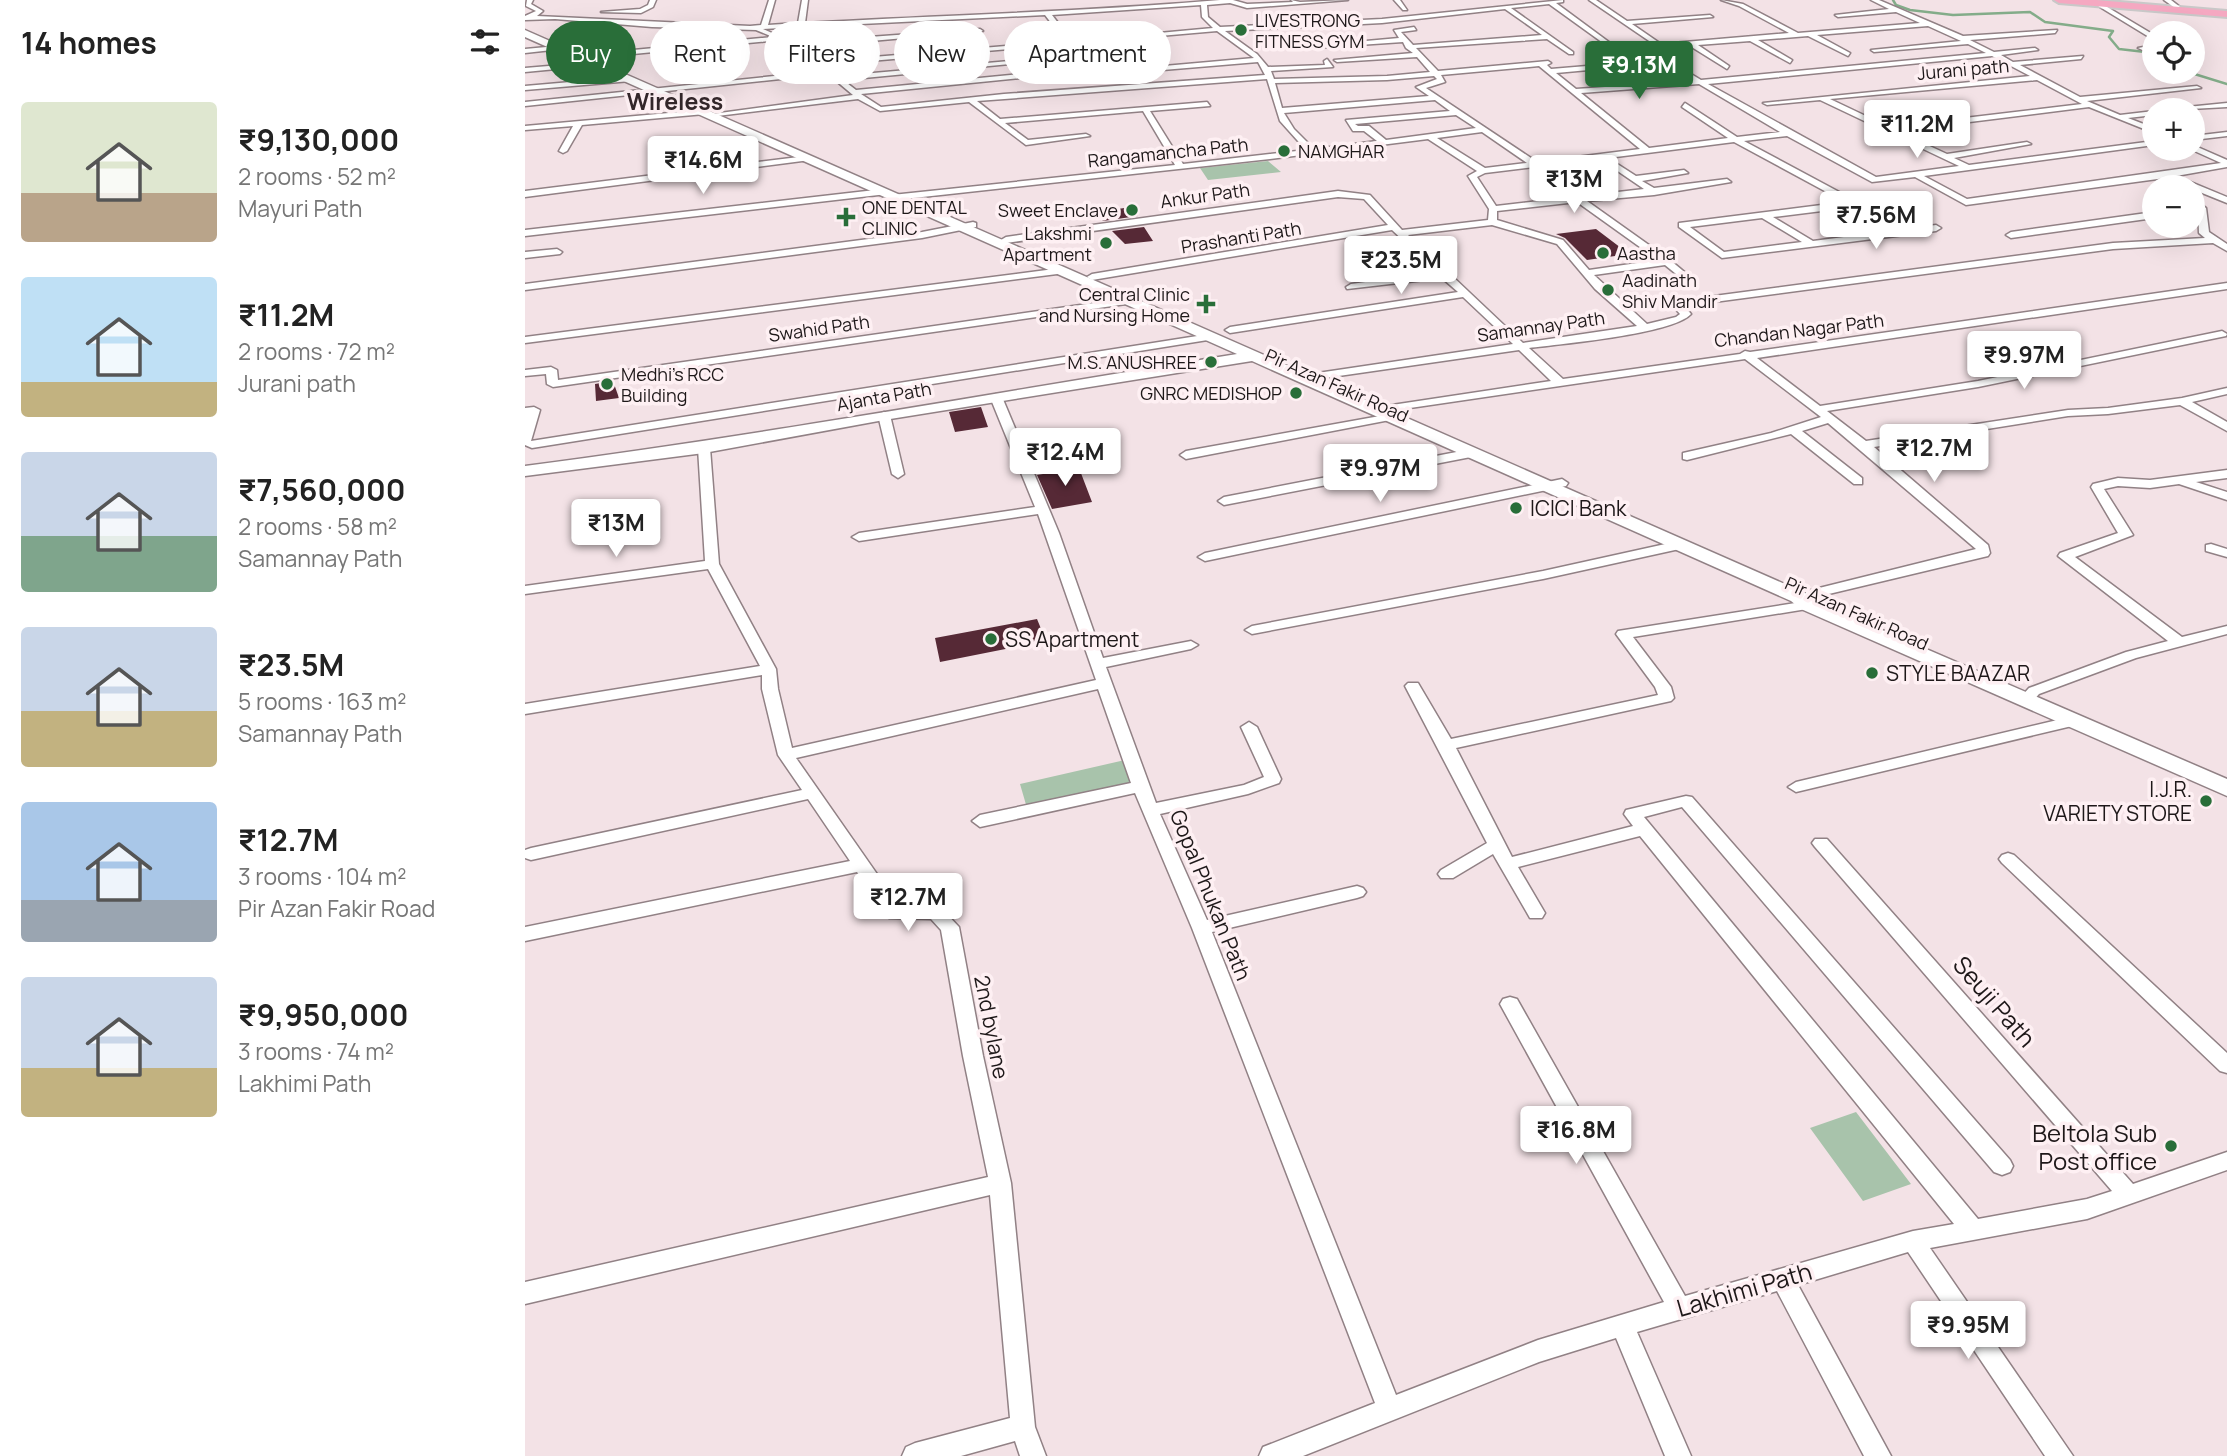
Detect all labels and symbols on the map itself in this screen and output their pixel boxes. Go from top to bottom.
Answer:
place label: LIVESTRONG FITNESS GYM [1255,8,1364,53]
marker: LIVESTRONG FITNESS GYM [1233,22,1249,38]
pin: ₹9.13M [1582,42,1696,101]
street label: Jurani path [1916,53,2010,85]
district label: Wireless [627,85,723,117]
pin: ₹11.2M [1860,100,1974,160]
street label: Rangamancha Path [1087,132,1249,172]
pin: ₹14.6M [646,136,760,196]
place label: NAMGHAR [1298,139,1385,163]
marker: NAMGHAR [1276,143,1292,159]
pin: ₹13M [1533,156,1615,215]
street label: Ankur Path [1159,177,1251,213]
pin: ₹7.56M [1819,191,1933,251]
place label: ONE DENTAL CLINIC [862,195,967,240]
place label: Sweet Enclave [998,198,1118,222]
marker: Sweet Enclave [1124,202,1140,218]
marker: ONE DENTAL CLINIC [836,207,856,227]
street label: Prashanti Path [1179,216,1303,258]
place label: Lakshmi Apartment [1003,221,1092,266]
marker: Lakshmi Apartment [1098,235,1114,251]
pin: ₹23.5M [1344,236,1458,296]
place label: Aastha [1617,241,1676,265]
marker: Aastha [1595,245,1611,261]
place label: Aadinath Shiv Mandir [1622,268,1718,313]
place label: Central Clinic and Nursing Home [1039,282,1190,327]
marker: Aadinath Shiv Mandir [1600,282,1616,298]
marker: Central Clinic and Nursing Home [1196,294,1216,314]
street label: Samannay Path [1476,305,1606,347]
street label: Chandan Nagar Path [1713,308,1885,352]
street label: Swahid Path [767,309,871,347]
pin: ₹9.97M [1967,332,2081,391]
street label: Pir Azan Fakir Road [1262,343,1412,427]
place label: M.S. ANUSHREE [1067,350,1197,374]
marker: M.S. ANUSHREE [1203,354,1219,370]
place label: Medhi's RCC Building [621,362,724,407]
marker: Medhi's RCC Building [599,376,615,392]
street label: Ajanta Path [835,376,933,416]
place label: GNRC MEDISHOP [1140,381,1282,405]
marker: GNRC MEDISHOP [1288,385,1304,401]
pin: ₹12.7M [1877,424,1991,484]
pin: ₹12.4M [1008,428,1122,488]
pin: ₹9.97M [1323,444,1437,504]
place label: ICICI Bank [1530,494,1627,522]
pin: ₹13M [575,500,657,559]
marker: ICICI Bank [1508,500,1524,516]
street label: Pir Azan Fakir Road [1782,571,1932,655]
place label: SS Apartment [1005,625,1139,653]
marker: SS Apartment [983,631,999,647]
place label: STYLE BAAZAR [1886,659,2030,687]
marker: STYLE BAAZAR [1864,665,1880,681]
place label: I.J.R. VARIETY STORE [2043,775,2192,827]
marker: I.J.R. VARIETY STORE [2198,793,2214,809]
street label: Gopal Phukan Path [1164,806,1258,984]
pin: ₹12.7M [851,874,965,933]
street label: Seuji Path [1946,948,2044,1054]
street label: 2nd bylane [968,973,1016,1081]
pin: ₹16.8M [1519,1106,1633,1166]
place label: Beltola Sub Post office [2032,1116,2157,1177]
marker: Beltola Sub Post office [2163,1138,2179,1154]
street label: Lakhimi Path [1673,1254,1815,1324]
pin: ₹9.95M [1911,1302,2025,1361]

